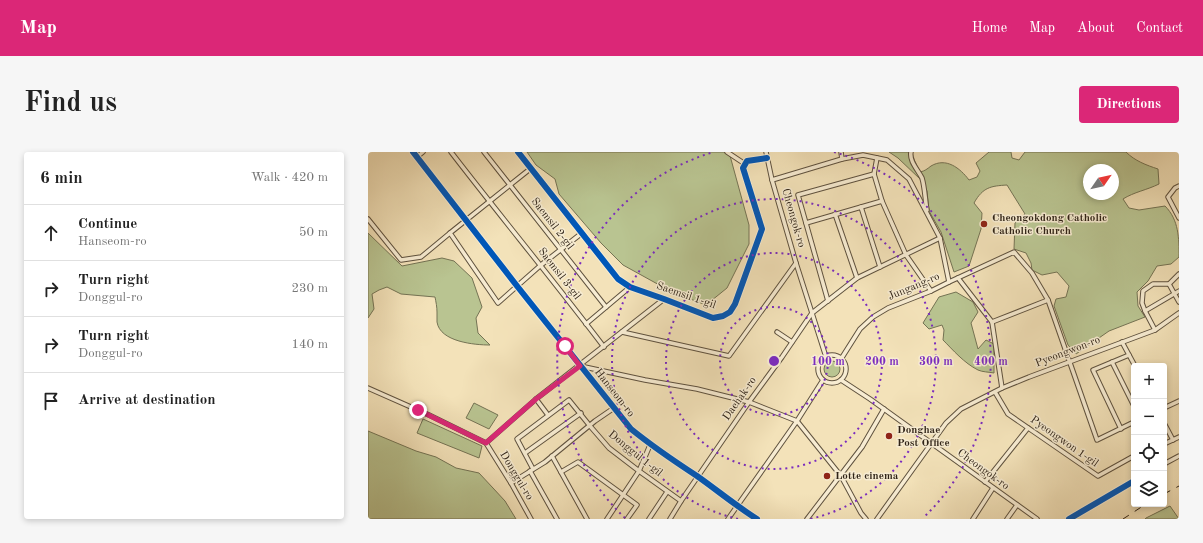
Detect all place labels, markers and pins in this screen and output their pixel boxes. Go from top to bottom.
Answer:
place label: Cheongokdong Catholic Catholic Church [992,213,1107,237]
marker: Cheongokdong Catholic Catholic Church [979,219,989,229]
centre of rings [767,354,781,368]
place label: Donghae Post Office [897,425,950,449]
marker: Donghae Post Office [884,431,894,441]
marker: Lotte cinema [822,471,832,481]
place label: Lotte cinema [835,471,899,482]

